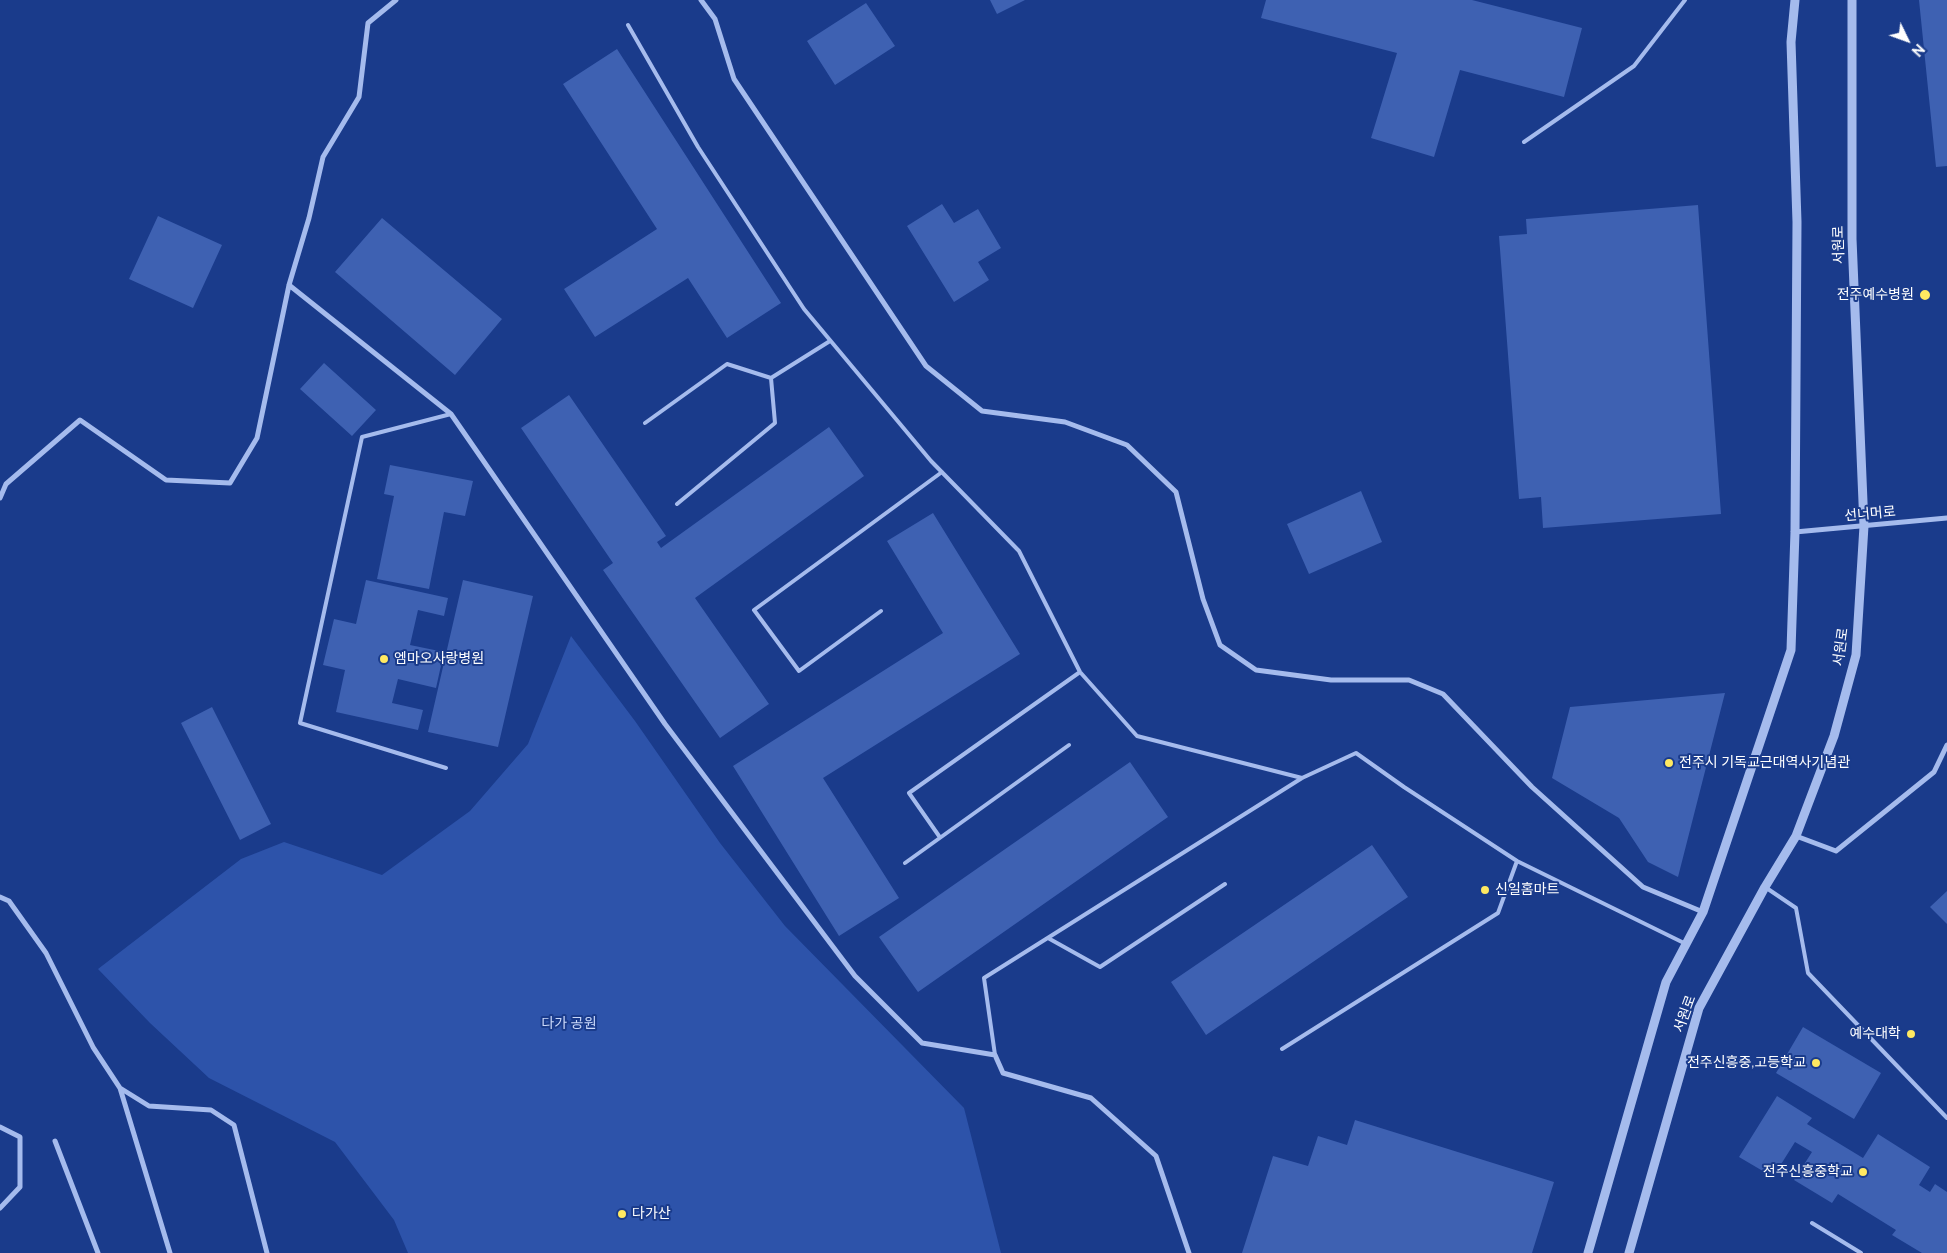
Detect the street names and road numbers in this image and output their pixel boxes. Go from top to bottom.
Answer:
street label: 서원로 [1830,226,1848,264]
street label: 선너머로 [1844,503,1896,525]
street label: 서원로 [1830,627,1852,667]
street label: 서원로 [1670,993,1700,1035]

